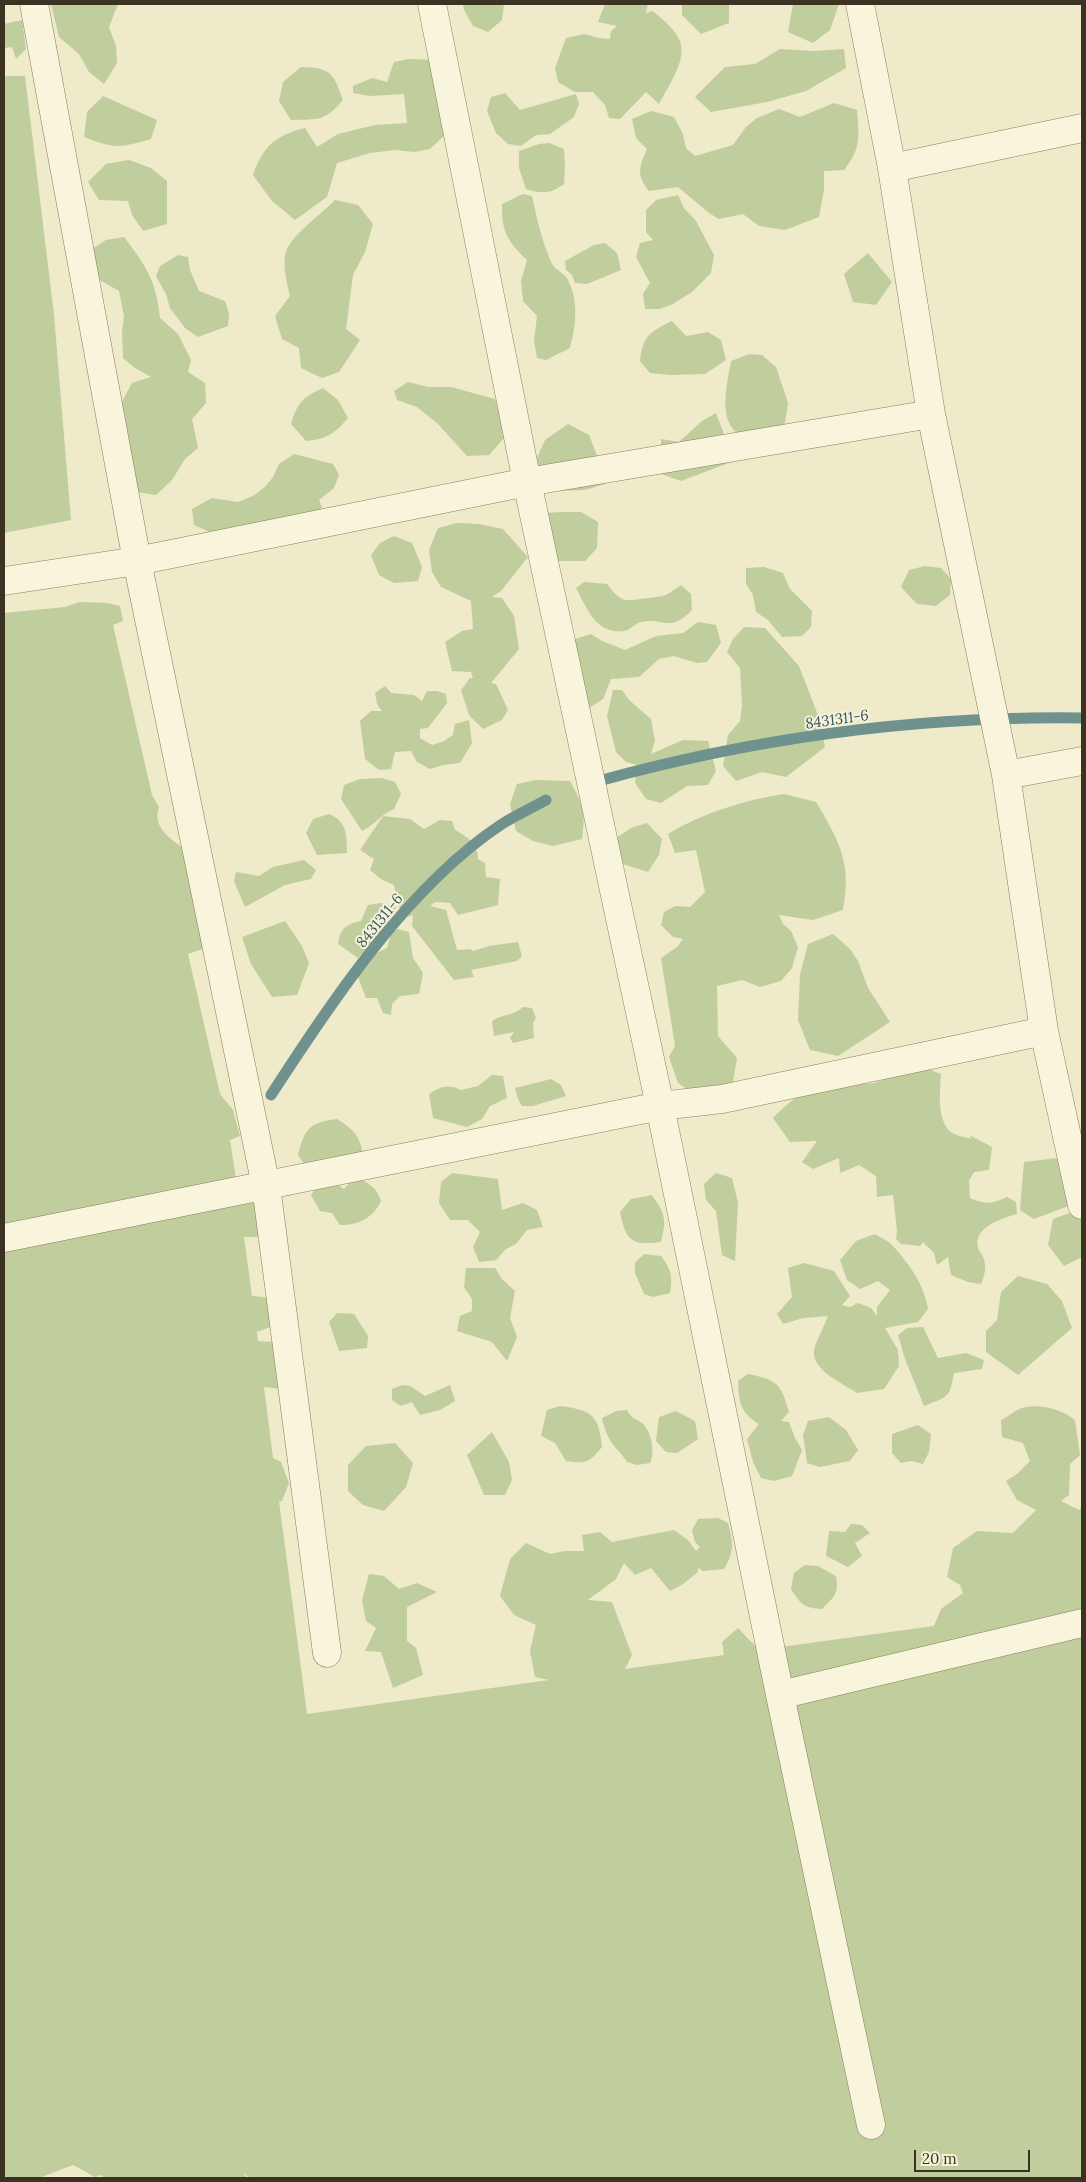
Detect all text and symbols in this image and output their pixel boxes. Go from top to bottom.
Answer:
water label: 8431311-6 [804,707,870,733]
water label: 8431311-6 [353,890,407,952]
scale bar [916,2140,1032,2172]
text: 20 m [922,2149,957,2168]

